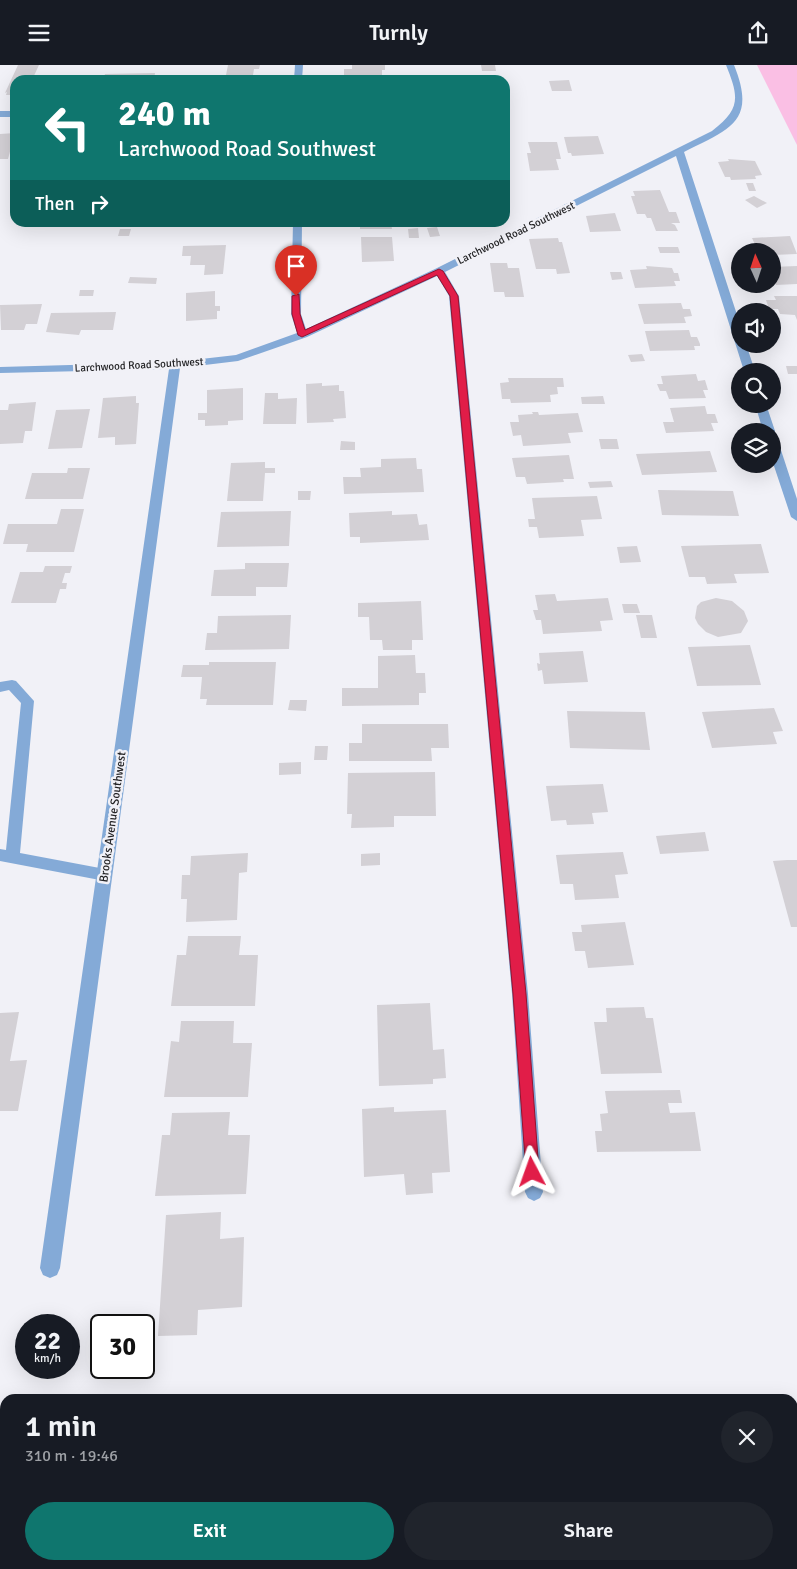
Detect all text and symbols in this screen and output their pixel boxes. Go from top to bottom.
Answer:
icon: menu [25,19,53,47]
text: Turnly [369,19,428,46]
icon: share [744,19,772,47]
text: 240 m [118,92,211,135]
icon: left [35,95,100,160]
text: Larchwood Road Southwest [118,135,376,162]
icon: right [85,190,113,218]
text: Then [35,192,75,216]
street label: Larchwood Road Southwest [455,199,577,267]
north arrow [731,243,781,293]
map controls [731,243,781,473]
pin [275,245,317,296]
icon: arrive [282,252,310,280]
button: sound [731,303,781,353]
street label: Larchwood Road Southwest [74,355,204,375]
button: search [731,363,781,413]
button: layers [731,423,781,473]
street label: Brooks Avenue Southwest [96,751,130,883]
position arrow [505,1145,557,1197]
speed limit sign: 30 [90,1314,155,1379]
text: 22 [34,1325,61,1356]
text: km/h [34,1351,61,1366]
text: 1 min [25,1408,97,1445]
button: close [721,1411,773,1463]
text: 310 m · 19:46 [25,1446,118,1466]
button: Exit [25,1502,394,1560]
button: Share [404,1502,773,1560]

